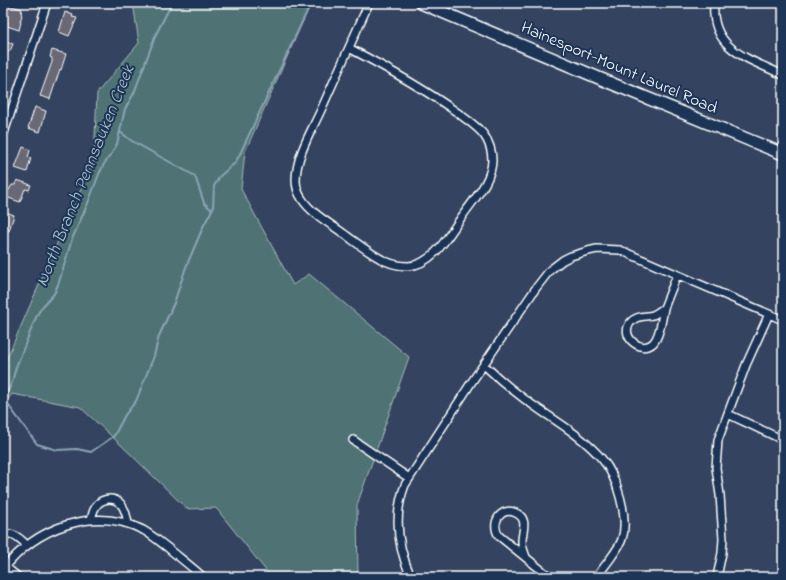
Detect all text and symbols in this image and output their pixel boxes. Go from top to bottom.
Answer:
street label: Hainesport-Mount Laurel Road [517,15,722,121]
water label: North Branch Pennsauken Creek [30,60,143,291]

